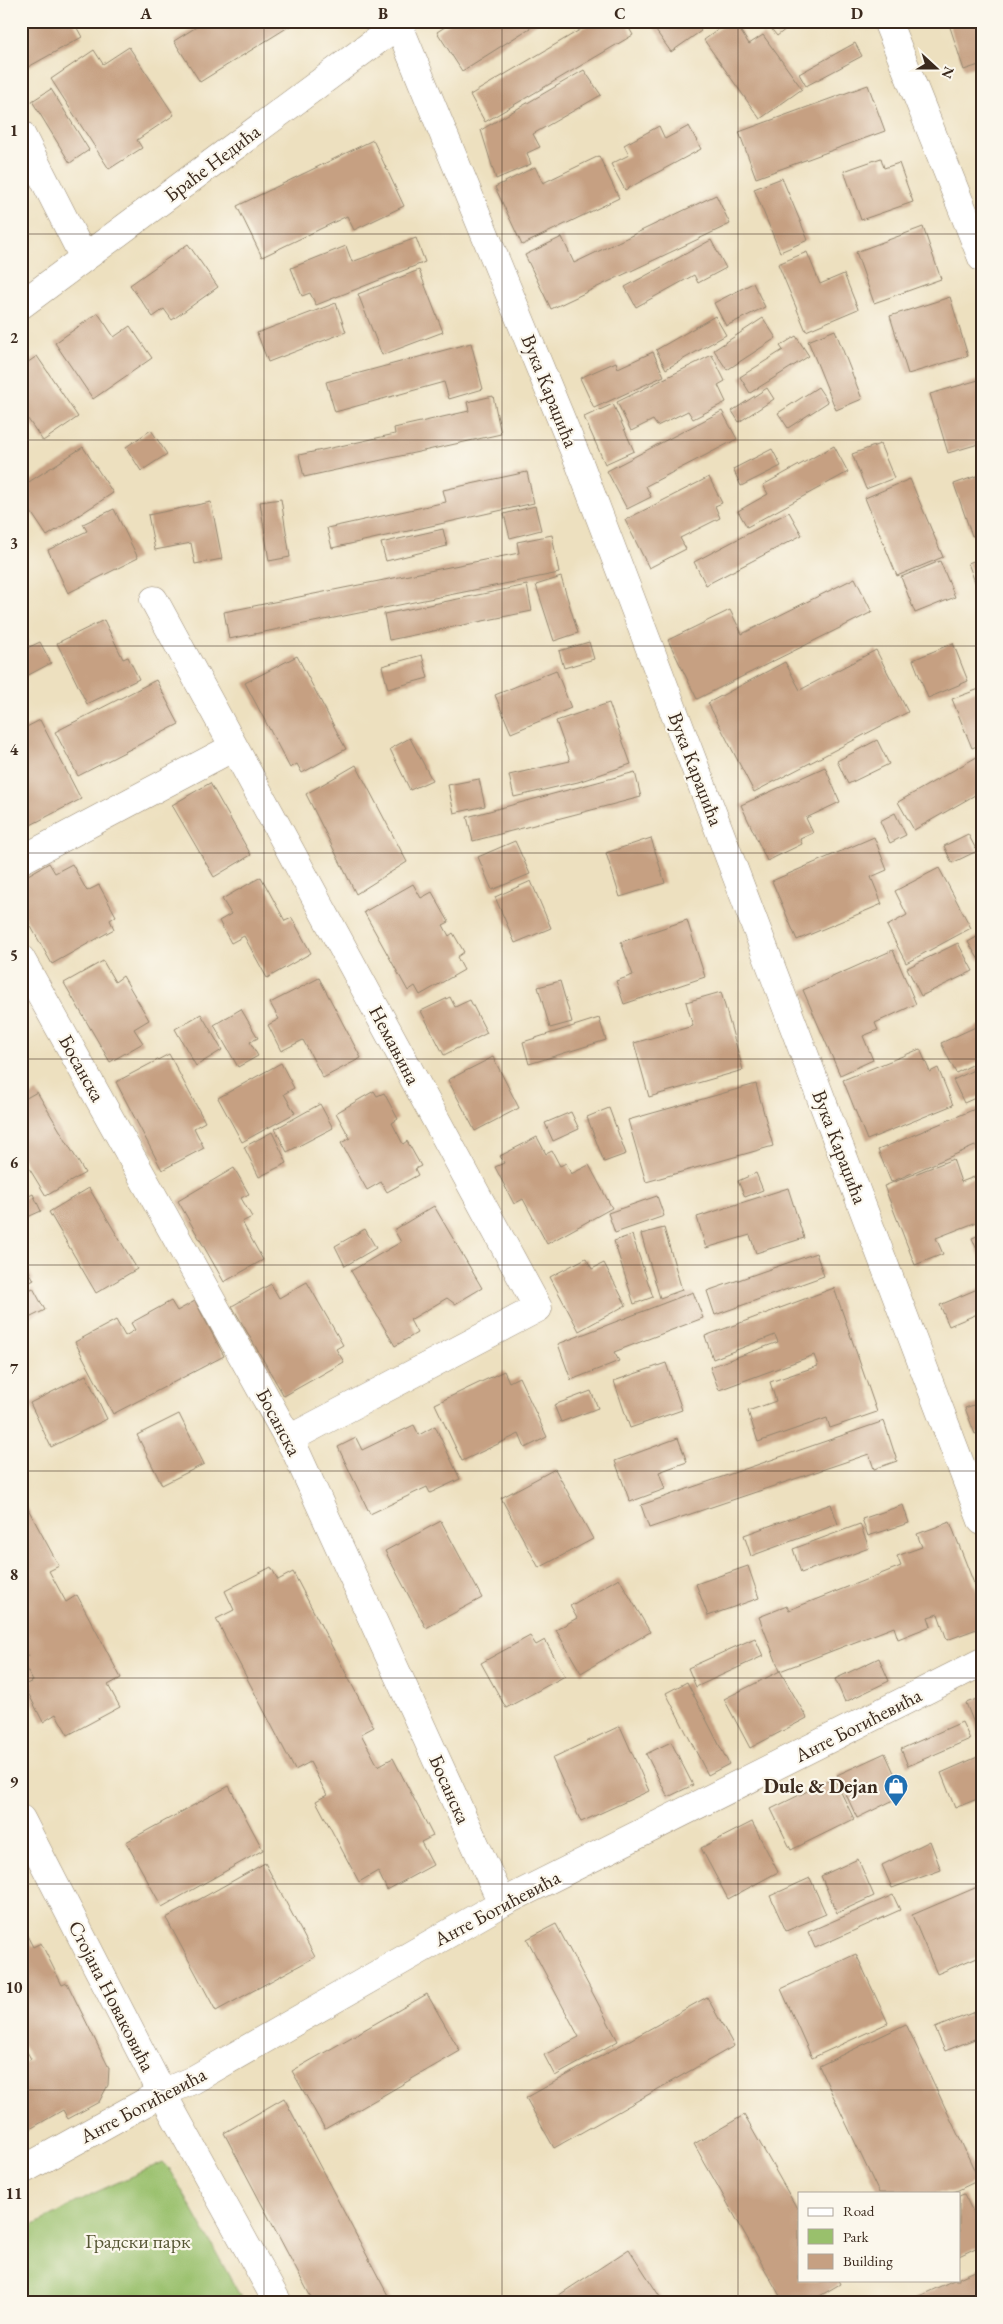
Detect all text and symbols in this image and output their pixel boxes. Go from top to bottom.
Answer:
text: A [139,3,152,24]
text: B [378,3,388,24]
text: C [614,3,626,24]
text: D [851,3,863,24]
north arrow [910,42,960,92]
text: N [937,64,959,82]
street label: Браће Недића [159,118,265,208]
text: 1 [10,120,18,141]
text: 2 [10,327,19,348]
street label: Вука Караџића [516,331,584,451]
text: 3 [10,533,18,554]
street label: Вука Караџића [662,708,730,830]
text: 4 [10,739,19,760]
text: 5 [10,945,18,966]
street label: Немањина [363,1001,427,1089]
street label: Босанска [53,1030,111,1106]
street label: Вука Караџића [806,1086,874,1208]
text: 6 [10,1152,19,1173]
text: 7 [10,1358,19,1379]
street label: Босанска [250,1384,308,1460]
text: 8 [10,1564,18,1585]
street label: Анте Богићевића [789,1682,926,1769]
street label: Босанска [423,1750,477,1828]
text: 9 [10,1771,19,1792]
place label: Dule & Dejan [763,1773,878,1799]
shop icon: Dule & Dejan [883,1773,909,1807]
street label: Анте Богићевића [429,1864,565,1953]
street label: Стојана Новаковића [63,1916,161,2076]
text: 10 [6,1977,23,1998]
street label: Анте Богићевића [75,2061,211,2150]
text: 11 [6,2183,22,2204]
legend [798,2192,960,2282]
text: Road [843,2201,875,2220]
text: Park [843,2227,870,2246]
park label: Градски парк [85,2228,191,2254]
text: Building [843,2251,893,2270]

